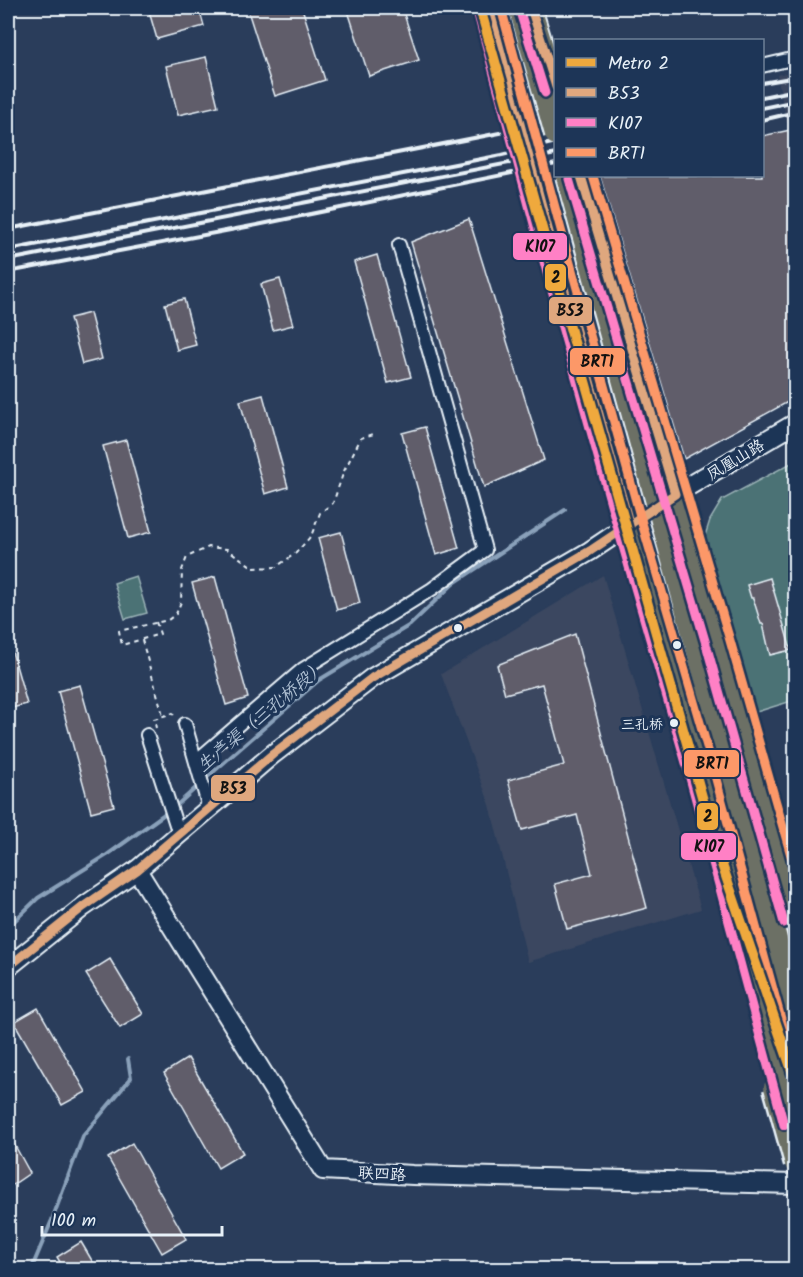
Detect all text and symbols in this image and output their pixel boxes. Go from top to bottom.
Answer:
legend [554,39,764,177]
text: Metro 2 [608,50,669,79]
text: B53 [608,80,639,109]
text: K107 [608,110,642,139]
text: BRT1 [608,140,645,169]
line badge: K107 [512,232,568,261]
text: K107 [525,235,556,260]
line badge: 2 [544,263,567,292]
text: 2 [551,266,561,291]
line badge: B53 [548,296,593,325]
text: B53 [557,299,584,324]
line badge: BRT1 [569,347,626,376]
text: BRT1 [580,350,614,375]
street label: 凤凰山路 [702,433,770,487]
unlabelled marker [452,622,464,634]
unlabelled marker [671,639,683,651]
water label: 生产渠（三孔桥段） [191,654,333,780]
place label: 三孔桥 [621,714,663,736]
marker: 三孔桥 [668,717,680,729]
line badge: BRT1 [683,749,740,778]
text: BRT1 [695,752,729,777]
line badge: B53 [210,774,256,802]
text: B53 [220,777,247,802]
line badge: 2 [696,802,719,831]
text: 2 [703,805,713,830]
line badge: K107 [680,832,737,861]
text: K107 [694,835,725,860]
street label: 联四路 [357,1161,407,1188]
scale bar [42,1199,222,1237]
text: 100 m [51,1207,96,1236]

